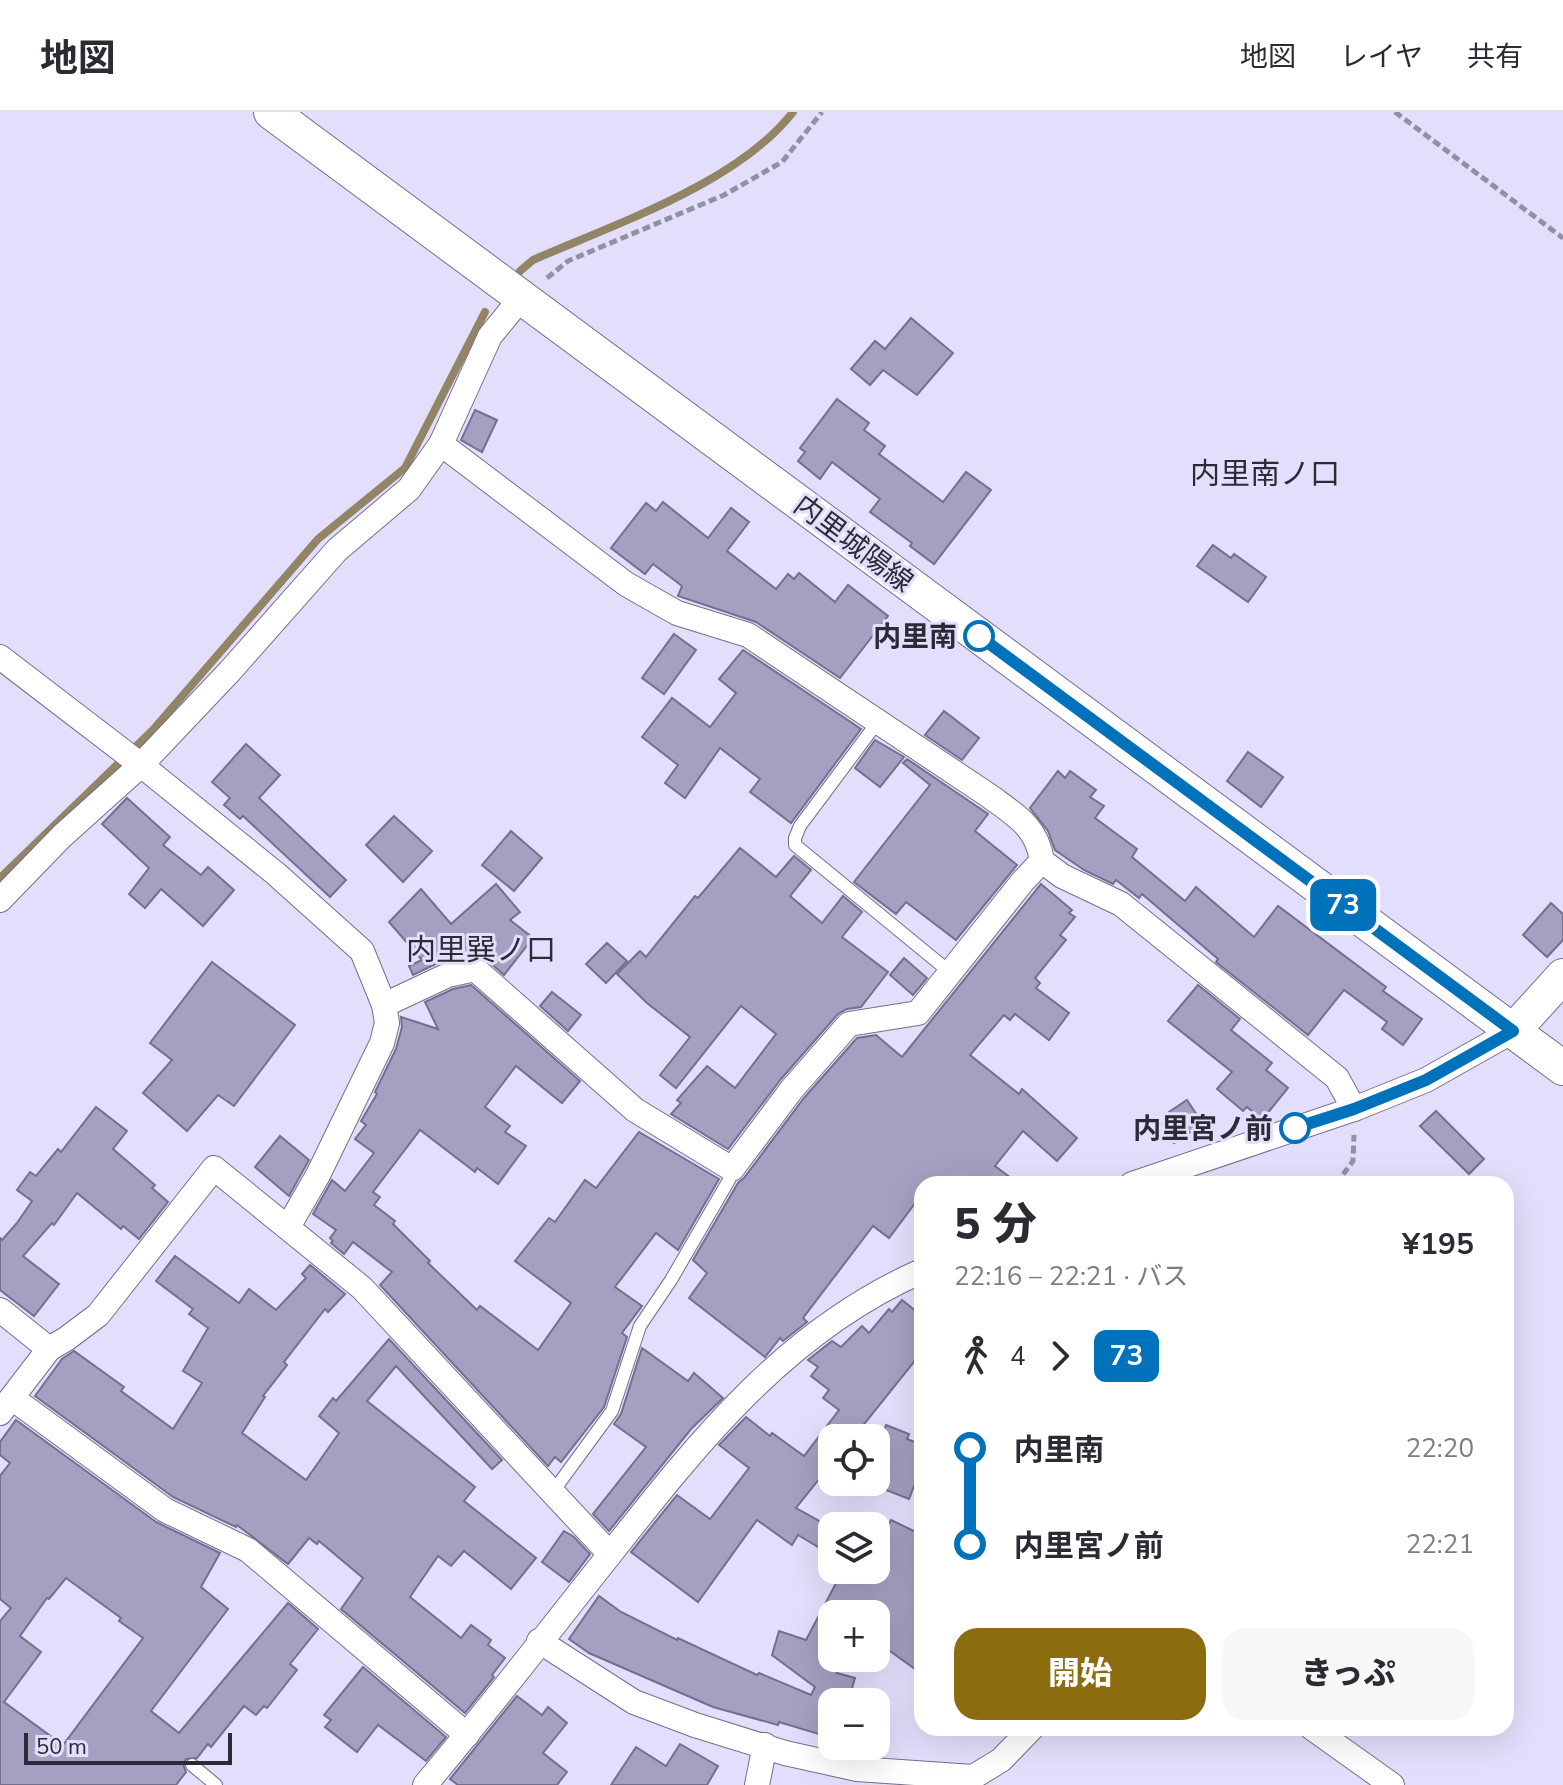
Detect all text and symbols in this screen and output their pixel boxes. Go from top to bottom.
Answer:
text: 地図 [40,33,116,84]
text: 地図 [1240,38,1296,76]
text: レイヤ [1340,38,1423,76]
text: 共有 [1467,38,1523,76]
district label: 内里南ノ口 [1190,454,1340,495]
street label: 内里城陽線 [786,486,921,601]
place label: 内里南 [873,618,957,656]
marker: 内里南 [964,621,994,651]
line badge: 73 [1307,879,1379,931]
text: 73 [1326,886,1360,924]
district label: 内里巽ノ口 [406,930,556,971]
place label: 内里宮ノ前 [1133,1110,1273,1148]
marker: 内里宮ノ前 [1280,1113,1310,1143]
text: 5 分 [954,1195,1037,1255]
text: ¥195 [1402,1224,1474,1265]
text: 22:16 – 22:21 · バス [954,1259,1188,1294]
icon: walk [954,1334,998,1378]
icon: forward [1038,1334,1082,1378]
text: 73 [1110,1337,1143,1375]
text: 4 [1010,1339,1026,1374]
map controls [818,1424,890,1760]
button: locate [818,1424,890,1496]
text: 内里南 [1014,1430,1104,1471]
text: 22:20 [1406,1431,1474,1466]
button: layers [818,1512,890,1584]
text: 内里宮ノ前 [1014,1526,1164,1567]
text: 22:21 [1406,1527,1474,1562]
button: + [818,1600,890,1672]
button: 開始 [954,1628,1206,1720]
button: きっぷ [1222,1628,1474,1720]
button: − [818,1688,890,1760]
scale bar [24,1729,232,1765]
text: 50 m [36,1732,87,1762]

